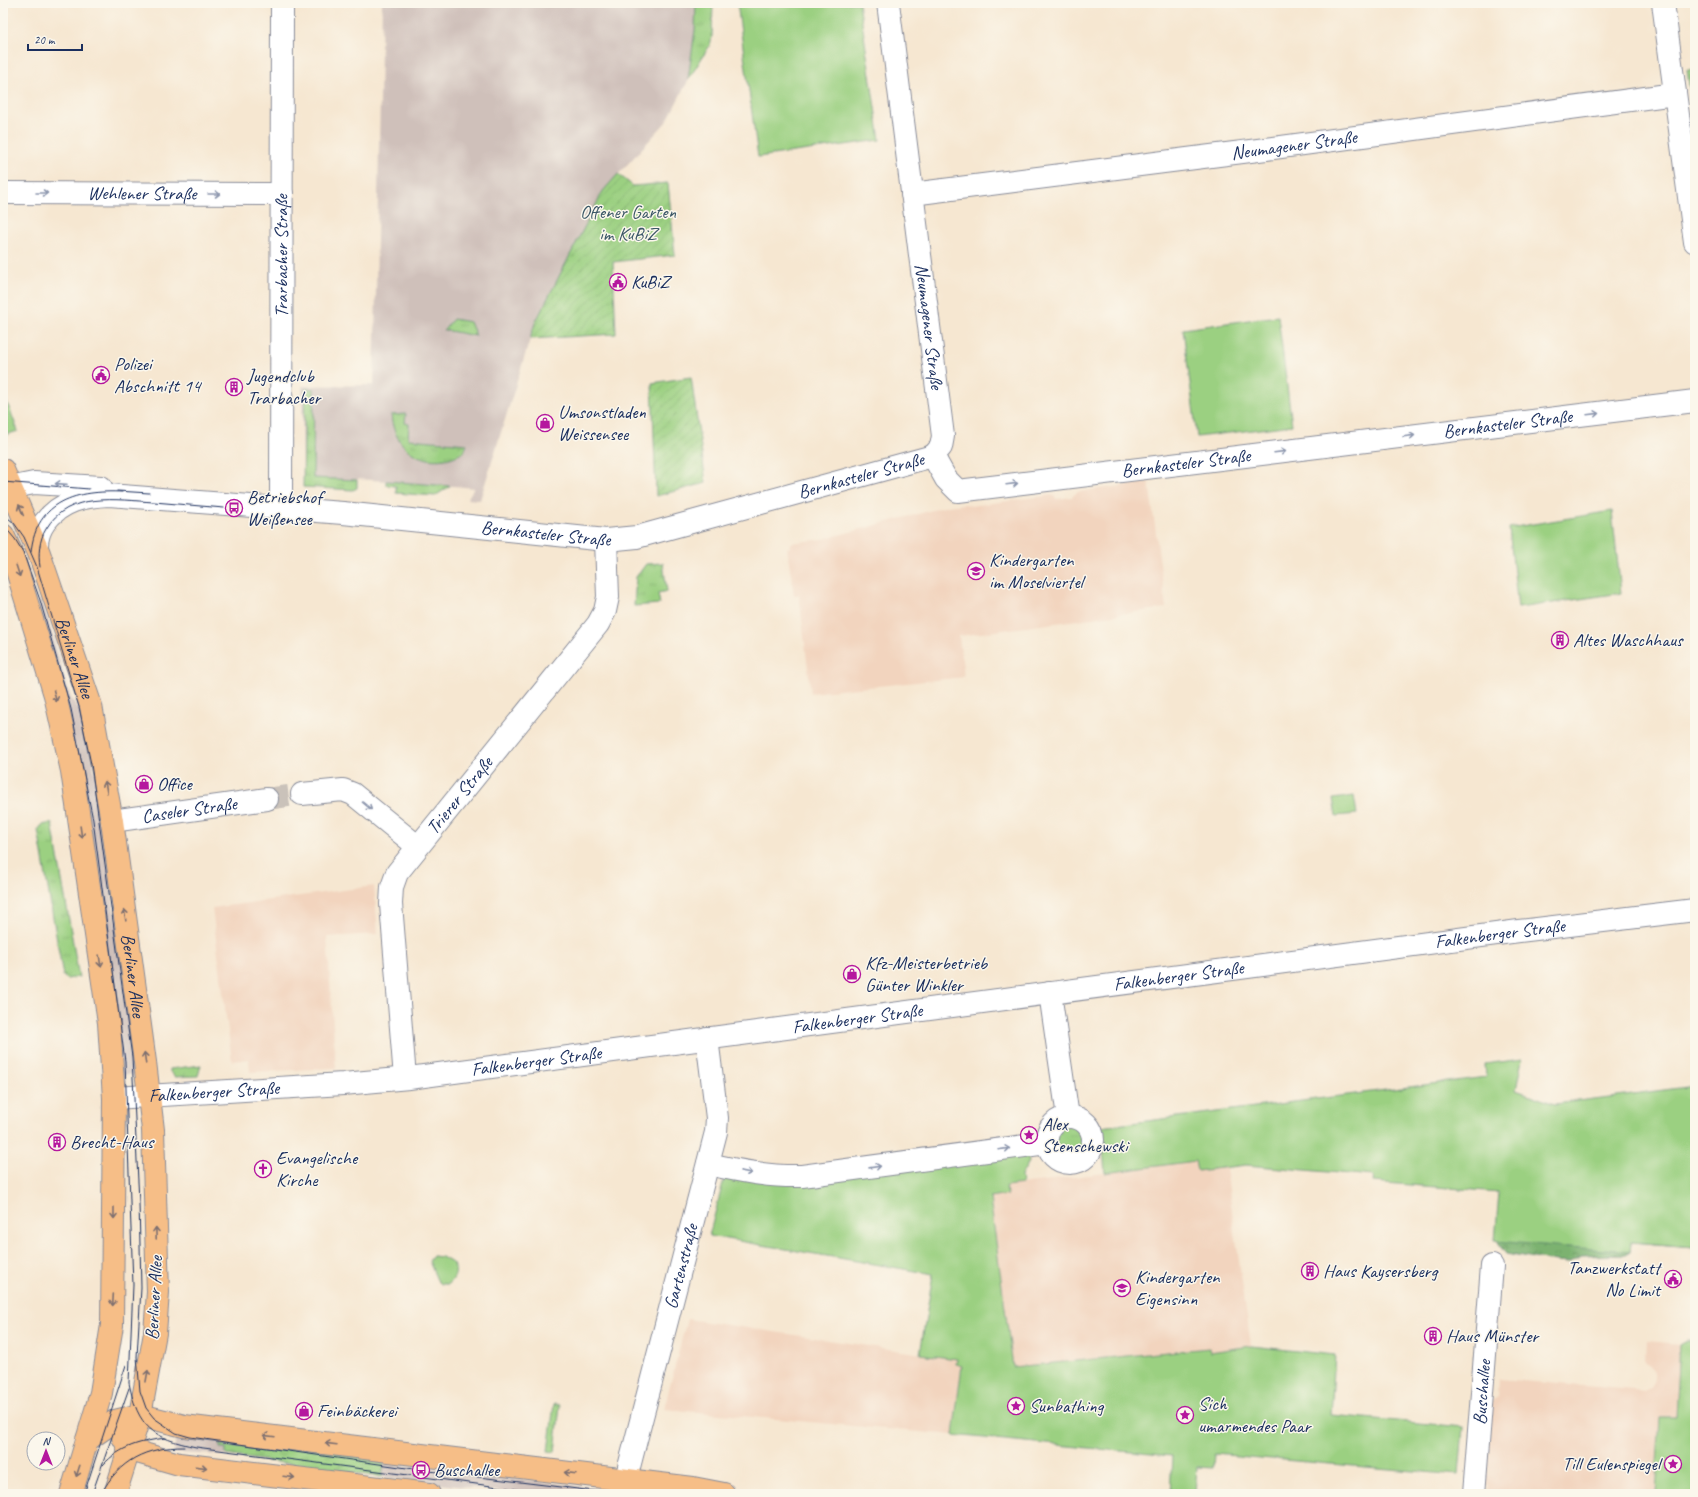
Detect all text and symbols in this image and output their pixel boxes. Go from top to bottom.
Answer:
scale bar [28,26,82,52]
text: 20 m [34,32,56,48]
street label: Neumagener Straße [1230,125,1360,165]
street label: Wehlener Straße [87,181,198,206]
one-way arrow [35,189,48,197]
one-way arrow [207,190,220,198]
street label: Trarbacher Straße [269,193,294,317]
park label: Offener Garten im KuBiZ [580,200,677,246]
street label: Neumagener Straße [909,262,949,392]
place label: KuBiZ [631,270,673,294]
public building icon: KuBiZ [608,272,628,292]
place label: Polizei Abschnitt 14 [114,352,203,398]
place label: Jugendclub Trarbacher [246,364,323,410]
public building icon: Polizei Abschnitt 14 [91,365,111,385]
building icon: Jugendclub Trarbacher [224,377,244,397]
place label: Umsonstladen Weissensee [558,400,646,446]
street label: Bernkasteler Straße [1442,404,1575,444]
one-way arrow [1586,410,1599,417]
shop icon: Umsonstladen Weissensee [535,413,555,433]
one-way arrow [1402,432,1415,440]
street label: Bernkasteler Straße [1120,443,1254,483]
street label: Bernkasteler Straße [795,447,928,504]
one-way arrow [1273,448,1286,456]
one-way arrow [55,480,68,487]
one-way arrow [1005,480,1018,488]
place label: Betriebshof Weißensee [247,485,326,531]
bus stop icon: Betriebshof Weißensee [224,498,244,518]
one-way arrow [17,504,25,516]
street label: Bernkasteler Straße [480,515,613,552]
place label: Kindergarten im Moselviertel [989,548,1087,594]
school or university icon: Kindergarten im Moselviertel [966,561,986,581]
one-way arrow [15,565,22,578]
street label: Berliner Allee [50,614,100,703]
place label: Altes Waschhaus [1573,628,1684,652]
building icon: Altes Waschhaus [1550,630,1570,650]
one-way arrow [52,689,60,702]
street label: Trierer Straße [421,750,499,839]
place label: Office [157,772,194,796]
shop icon: Office [134,774,154,794]
one-way arrow [101,781,109,794]
street label: Caseler Straße [140,791,240,829]
one-way arrow [362,801,372,810]
one-way arrow [77,825,85,838]
one-way arrow [121,909,129,922]
street label: Falkenberger Straße [1433,913,1568,954]
street label: Berliner Allee [116,932,151,1021]
place label: Kfz-Meisterbetrieb Günter Winkler [865,951,989,997]
one-way arrow [96,954,104,967]
street label: Falkenberger Straße [1112,955,1247,997]
shop icon: Kfz-Meisterbetrieb Günter Winkler [842,964,862,984]
street label: Falkenberger Straße [791,998,926,1039]
street label: Falkenberger Straße [470,1040,604,1082]
one-way arrow [141,1052,149,1065]
street label: Falkenberger Straße [148,1076,282,1108]
place label: Alex Stenschewski [1042,1112,1130,1158]
place icon: Alex Stenschewski [1019,1125,1039,1145]
place label: Brecht-Haus [70,1130,156,1154]
building icon: Brecht-Haus [47,1132,67,1152]
one-way arrow [997,1145,1010,1153]
place label: Evangelische Kirche [276,1146,359,1192]
church icon: Evangelische Kirche [253,1159,273,1179]
one-way arrow [868,1163,881,1171]
one-way arrow [739,1169,752,1177]
one-way arrow [110,1206,118,1219]
street label: Gartenstraße [659,1220,704,1311]
one-way arrow [153,1227,160,1240]
street label: Berliner Allee [140,1254,168,1341]
place label: Tanzwerkstatt No Limit [1567,1256,1663,1302]
place label: Haus Kaysersberg [1323,1259,1438,1283]
building icon: Haus Kaysersberg [1300,1261,1320,1281]
place label: Kindergarten Eigensinn [1135,1265,1220,1311]
public building icon: Tanzwerkstatt No Limit [1663,1269,1683,1289]
school or university icon: Kindergarten Eigensinn [1112,1278,1132,1298]
one-way arrow [109,1293,117,1306]
place label: Haus Münster [1446,1324,1540,1348]
building icon: Haus Münster [1423,1326,1443,1346]
street label: Buschallee [1468,1357,1497,1426]
one-way arrow [143,1370,151,1383]
place label: Sich umarmendes Paar [1198,1392,1312,1438]
place label: Sunbathing [1029,1394,1105,1418]
place icon: Sunbathing [1006,1396,1026,1416]
place label: Feinbäckerei [317,1399,399,1423]
shop icon: Feinbäckerei [294,1401,314,1421]
place icon: Sich umarmendes Paar [1175,1405,1195,1425]
north arrow [26,1431,66,1471]
one-way arrow [262,1433,275,1440]
text: N [43,1434,52,1448]
one-way arrow [325,1440,338,1448]
place label: Till Eulenspiegel [1562,1452,1664,1476]
place icon: Till Eulenspiegel [1663,1454,1683,1474]
place label: Buschallee [434,1458,501,1482]
bus stop icon: Buschallee [411,1460,431,1480]
one-way arrow [194,1463,207,1470]
one-way arrow [74,1464,81,1477]
one-way arrow [564,1470,577,1477]
one-way arrow [282,1473,295,1481]

